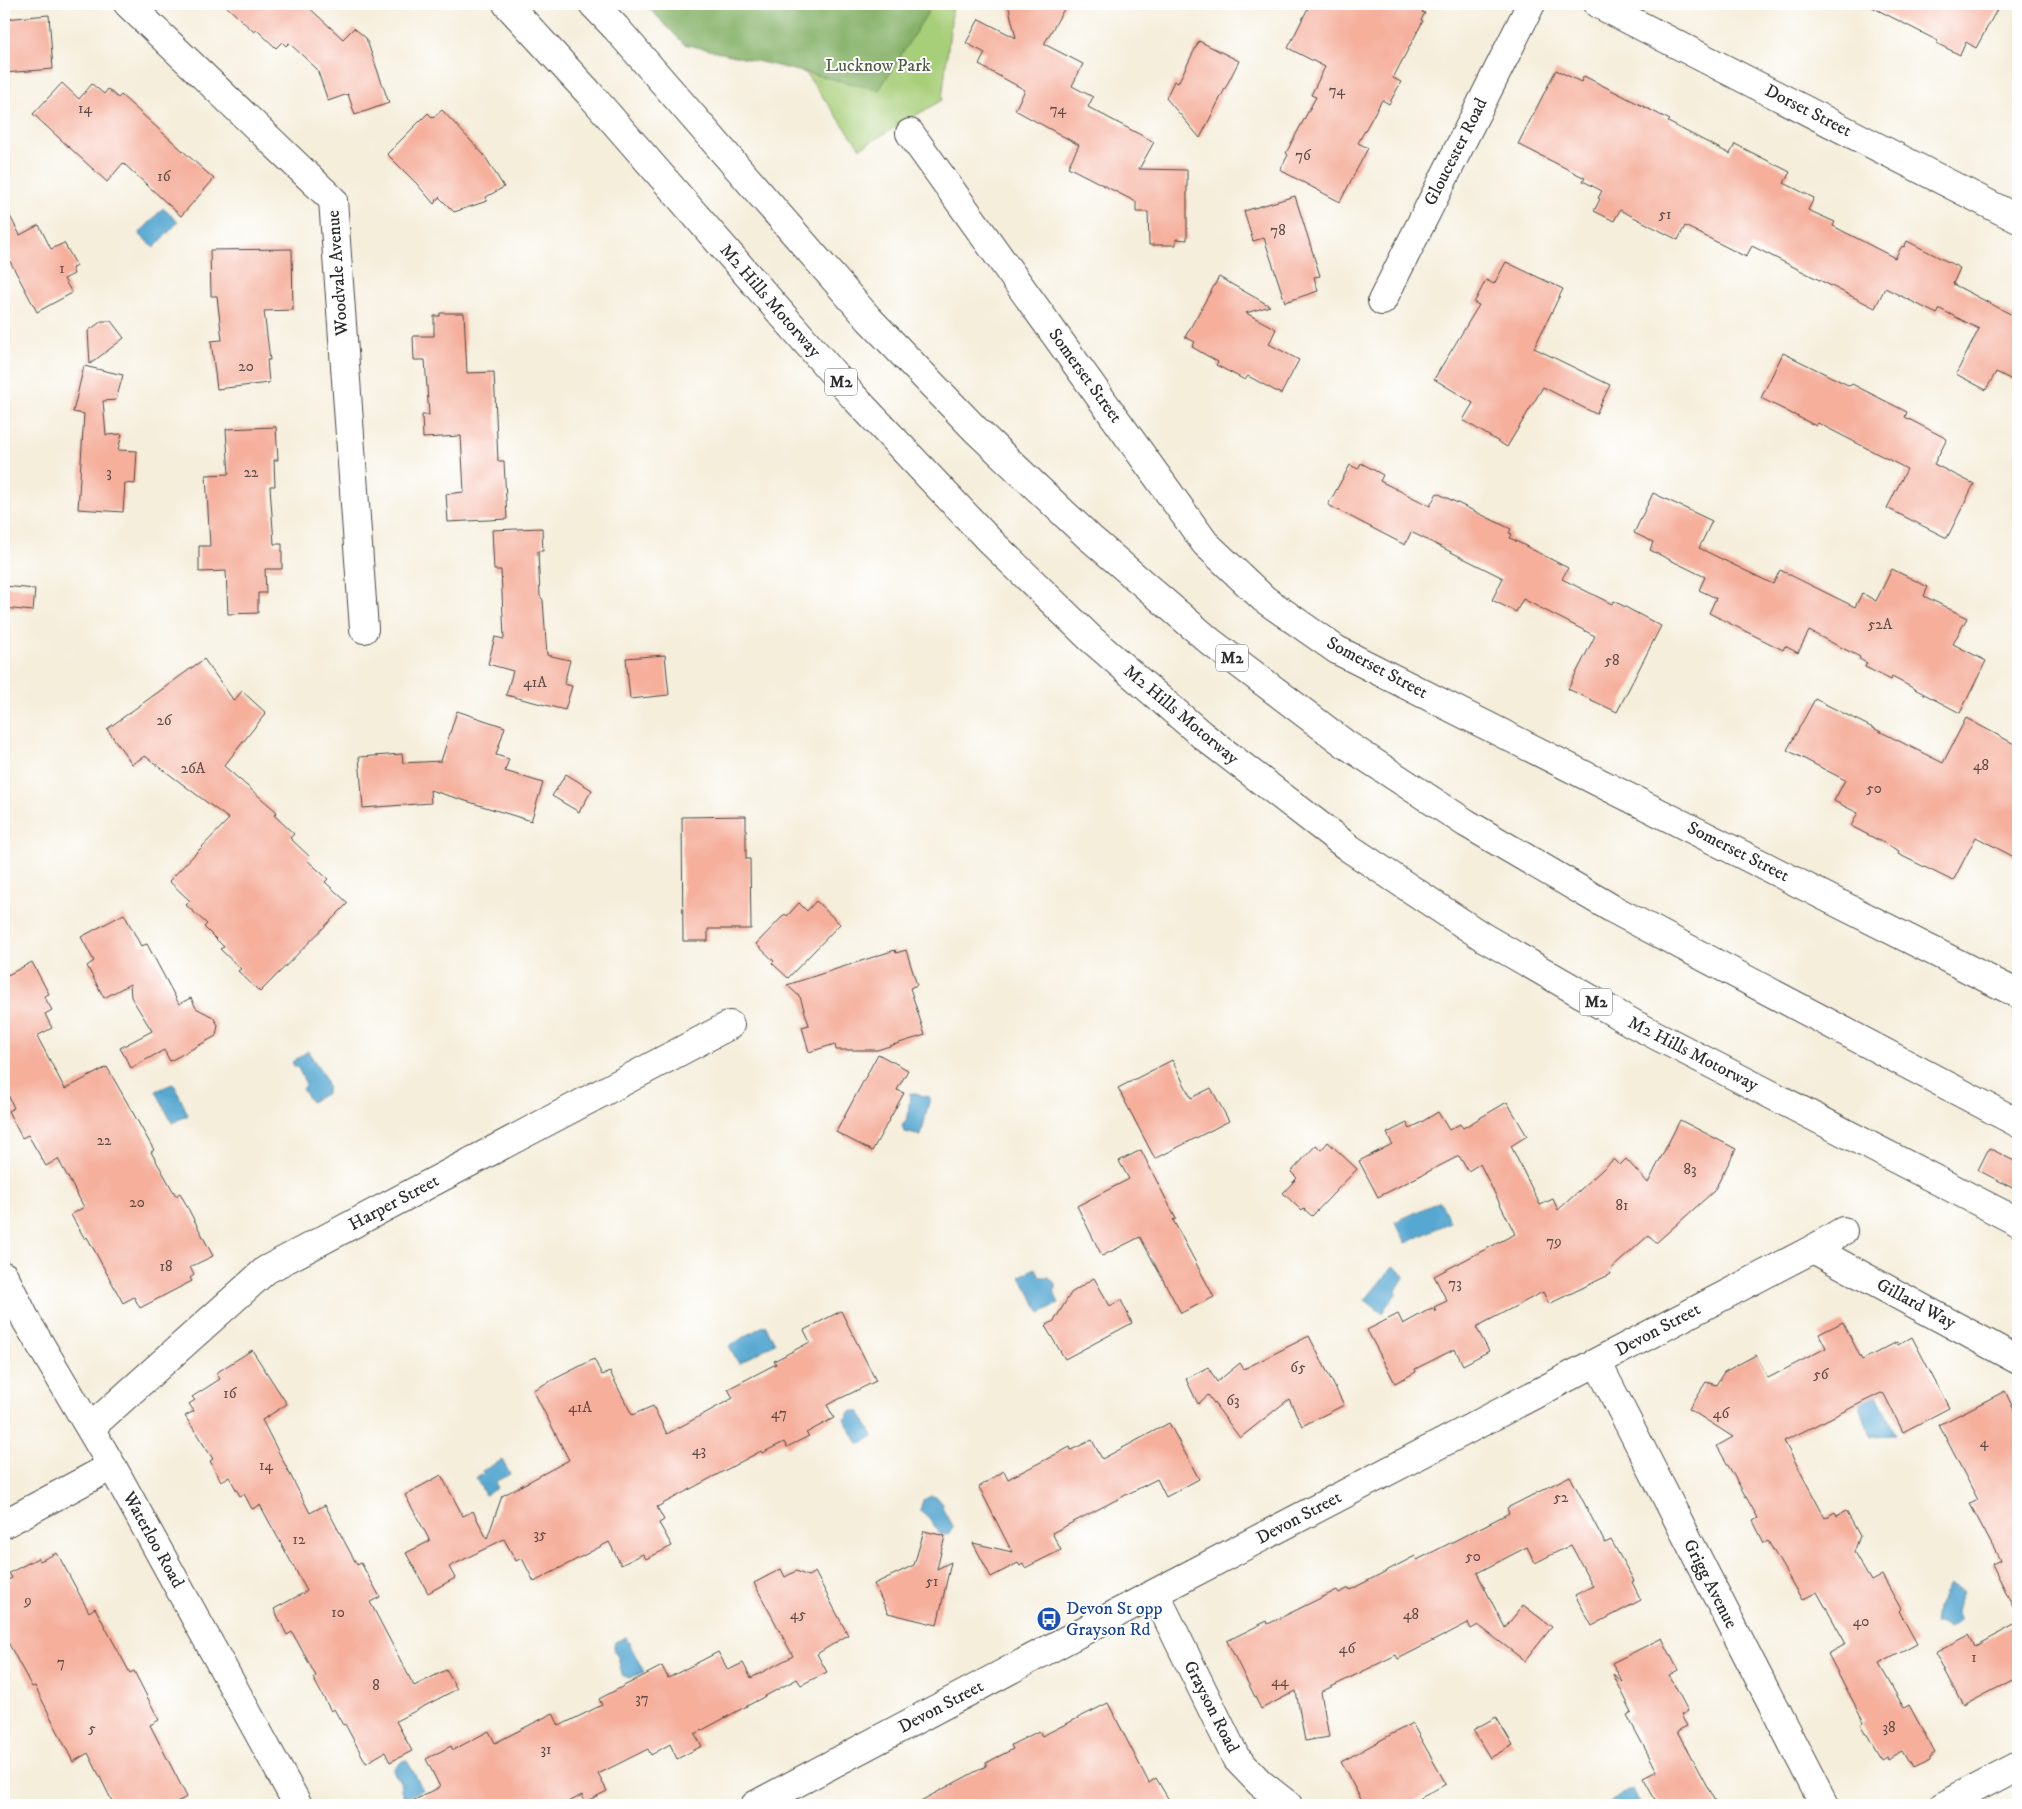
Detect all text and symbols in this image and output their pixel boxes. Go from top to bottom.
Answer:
park label: Lucknow Park [825,55,931,77]
street label: Dorset Street [1761,80,1855,142]
house number: 74 [1329,81,1346,100]
street label: Gloucester Road [1419,95,1493,209]
house number: 14 [78,99,92,118]
house number: 74 [1050,100,1067,119]
house number: 76 [1295,146,1312,165]
house number: 16 [157,167,172,186]
house number: 51 [1659,205,1671,224]
street label: Woodvale Avenue [323,209,353,338]
house number: 78 [1270,221,1286,240]
street label: M2 Hills Motorway [715,240,826,363]
house number: 1 [59,259,65,278]
street label: Somerset Street [1043,324,1127,428]
house number: 20 [238,357,254,376]
road number: M2 [825,368,857,396]
house number: 3 [106,463,112,482]
house number: 22 [244,463,259,482]
house number: 52A [1868,615,1893,634]
street label: Somerset Street [1323,632,1432,704]
road number: M2 [1216,644,1248,671]
house number: 58 [1605,651,1619,670]
street label: M2 Hills Motorway [1119,660,1243,770]
house number: 41A [523,673,547,692]
house number: 26 [156,711,173,730]
house number: 48 [1973,756,1989,775]
house number: 26A [181,759,206,778]
house number: 50 [1866,779,1882,798]
street label: Somerset Street [1683,817,1793,887]
road number: M2 [1580,989,1612,1016]
street label: M2 Hills Motorway [1624,1012,1762,1097]
house number: 22 [97,1131,112,1150]
house number: 83 [1683,1160,1697,1179]
street label: Harper Street [345,1170,443,1236]
house number: 20 [129,1193,145,1212]
house number: 81 [1615,1196,1629,1215]
house number: 79 [1546,1232,1562,1251]
house number: 18 [159,1257,173,1276]
house number: 73 [1448,1274,1462,1293]
street label: Gillard Way [1873,1274,1960,1334]
street label: Devon Street [1612,1298,1705,1362]
house number: 65 [1290,1358,1306,1377]
house number: 56 [1813,1365,1830,1384]
house number: 16 [223,1384,238,1403]
house number: 63 [1226,1391,1240,1410]
house number: 41A [568,1398,592,1417]
house number: 47 [771,1404,787,1423]
house number: 46 [1713,1404,1730,1423]
house number: 4 [1980,1433,1989,1452]
house number: 43 [692,1441,706,1460]
house number: 14 [259,1456,273,1475]
street label: Devon Street [1253,1486,1346,1550]
street label: Waterloo Road [117,1487,189,1592]
house number: 52 [1554,1488,1569,1507]
house number: 35 [533,1525,547,1544]
house number: 12 [293,1530,306,1549]
street label: Grigg Avenue [1678,1536,1742,1632]
house number: 50 [1465,1547,1481,1566]
house number: 51 [926,1572,938,1591]
house number: 9 [23,1591,32,1610]
place label: Devon St opp Grayson Rd [1066,1598,1163,1641]
house number: 10 [331,1603,345,1622]
house number: 45 [790,1605,807,1624]
house number: 48 [1403,1605,1419,1624]
bus stop icon: Devon St opp Grayson Rd [1036,1606,1062,1632]
house number: 40 [1853,1612,1869,1631]
house number: 46 [1339,1639,1356,1658]
house number: 1 [1971,1648,1977,1667]
house number: 7 [57,1653,65,1672]
street label: Grayson Road [1178,1657,1244,1757]
house number: 44 [1271,1672,1289,1691]
street label: Devon Street [895,1675,988,1739]
house number: 8 [372,1676,380,1695]
house number: 37 [635,1689,649,1708]
house number: 38 [1882,1718,1896,1737]
house number: 5 [88,1719,96,1738]
house number: 31 [540,1740,552,1759]

